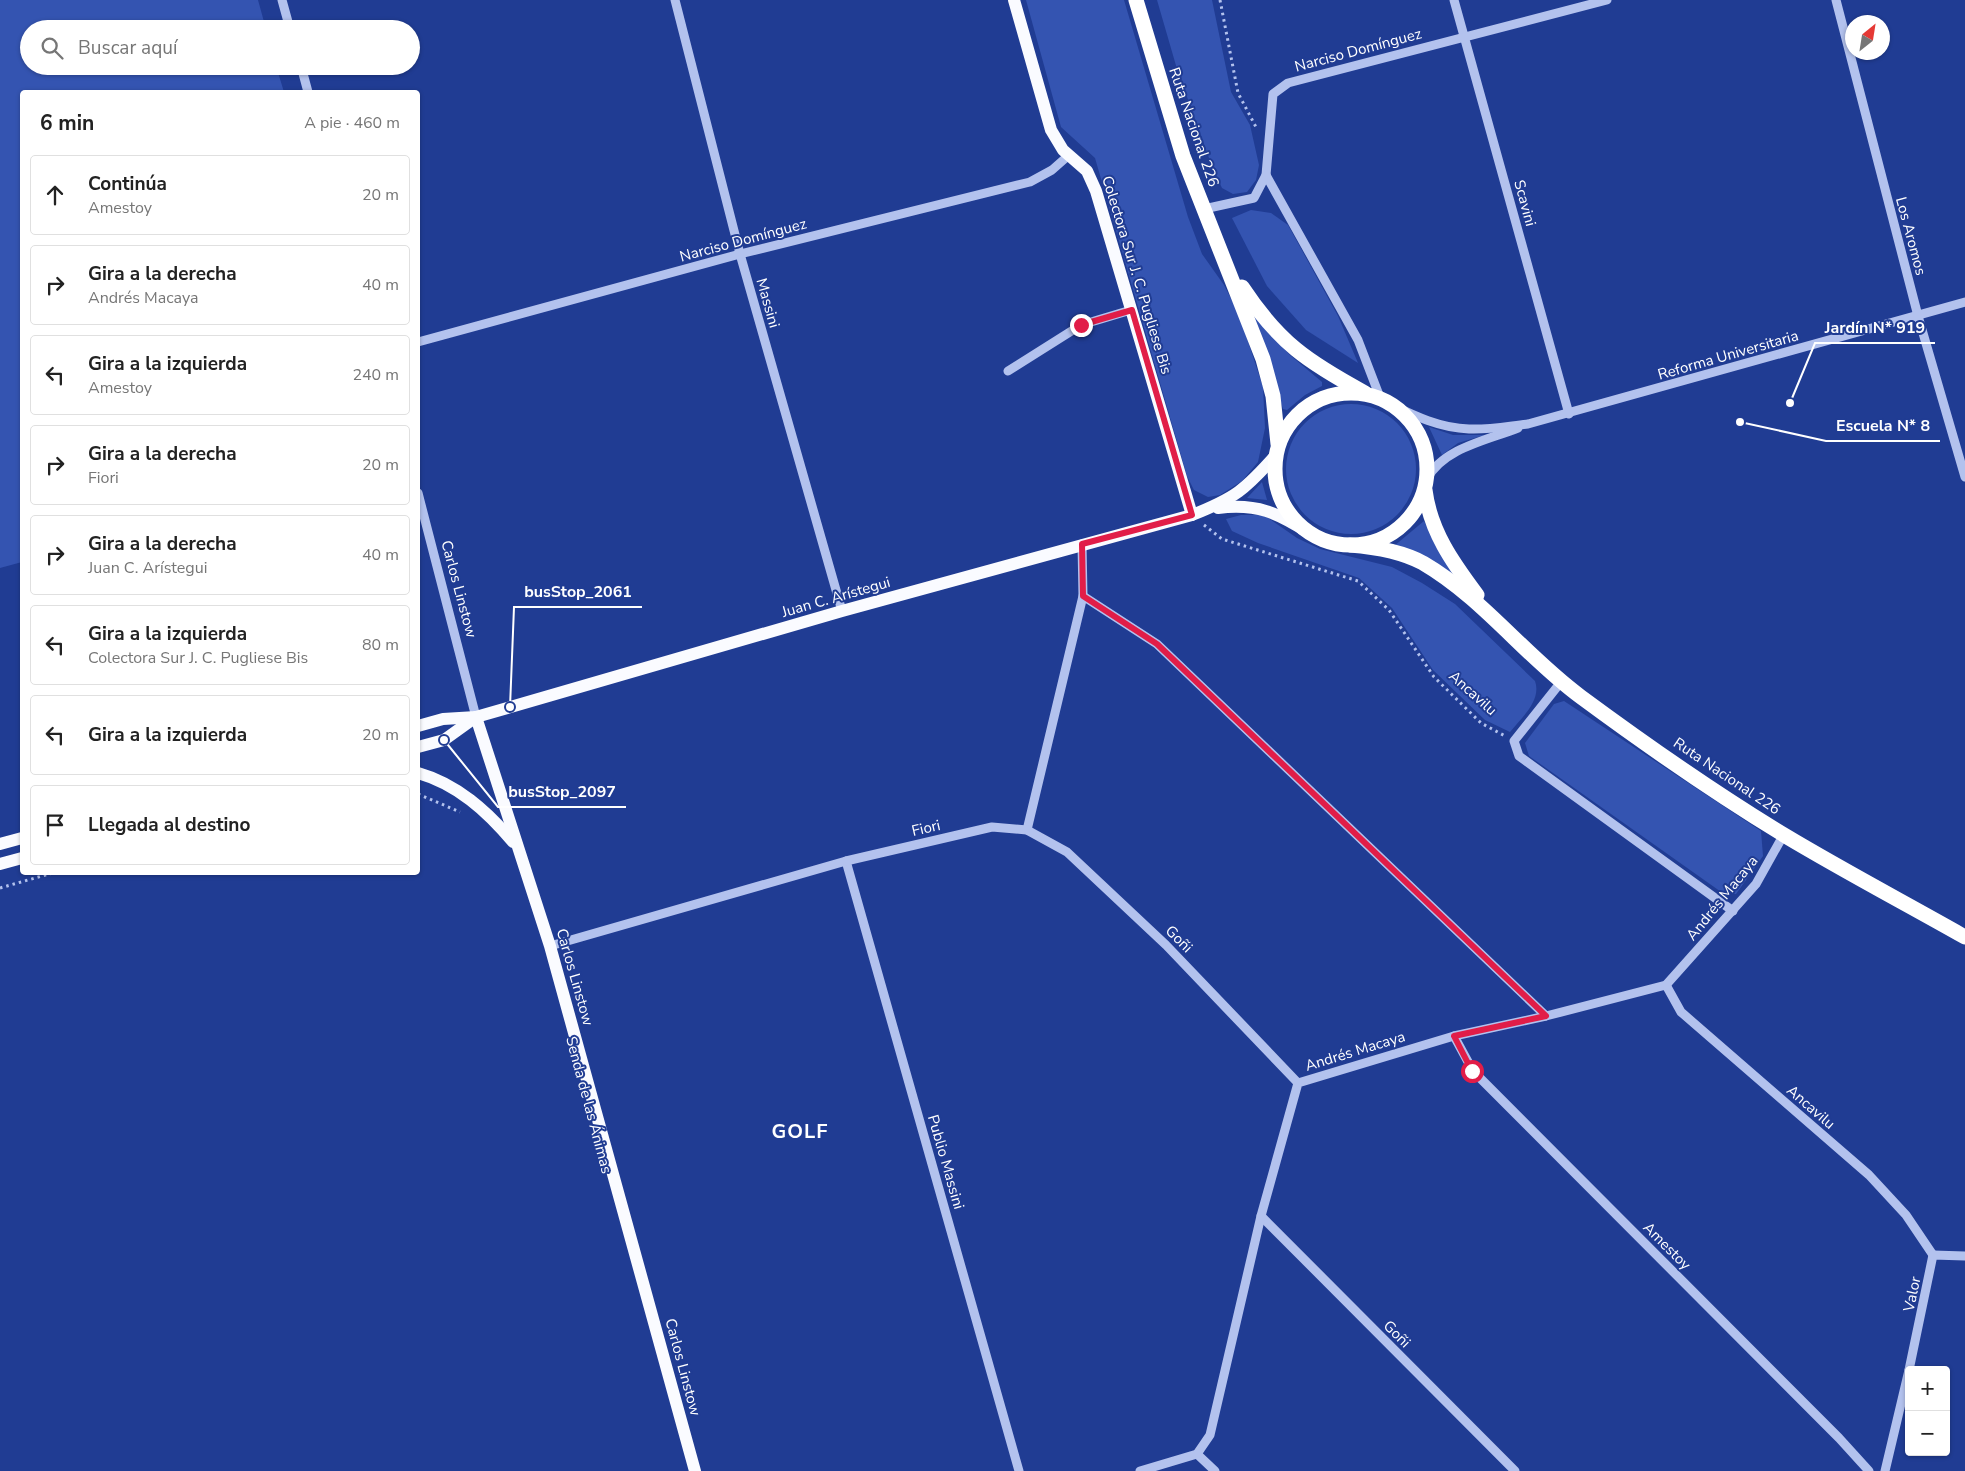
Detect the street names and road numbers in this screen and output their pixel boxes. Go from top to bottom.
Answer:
street label: Narciso Domínguez [1292,23,1424,77]
street label: Ruta Nacional 226 [1164,65,1224,189]
street label: Colectora Sur J. C. Pugliese Bis [1097,173,1177,377]
street label: Scavini [1509,178,1541,228]
street label: Los Aromos [1891,195,1931,277]
street label: Narciso Domínguez [677,213,809,267]
street label: Massini [751,276,785,330]
street label: Reforma Universitaria [1655,325,1801,385]
street label: Carlos Linstow [436,538,482,640]
street label: Juan C. Arístegui [779,572,893,622]
street label: Ancavilu [1445,666,1501,720]
street label: Ruta Nacional 226 [1670,733,1784,819]
street label: Fiori [910,815,942,841]
street label: Andrés Macaya [1682,851,1762,945]
street label: Goñi [1161,921,1197,957]
street label: Carlos Linstow [552,926,599,1028]
street label: Andrés Macaya [1303,1026,1407,1076]
street label: Senda de las Ánimas [561,1034,617,1176]
street label: Ancavilu [1782,1080,1840,1134]
street label: Publio Massini [923,1112,969,1212]
street label: Amestoy [1639,1218,1695,1274]
street label: Valor [1898,1274,1926,1314]
street label: Carlos Linstow [660,1316,706,1418]
street label: Goñi [1379,1316,1415,1352]

